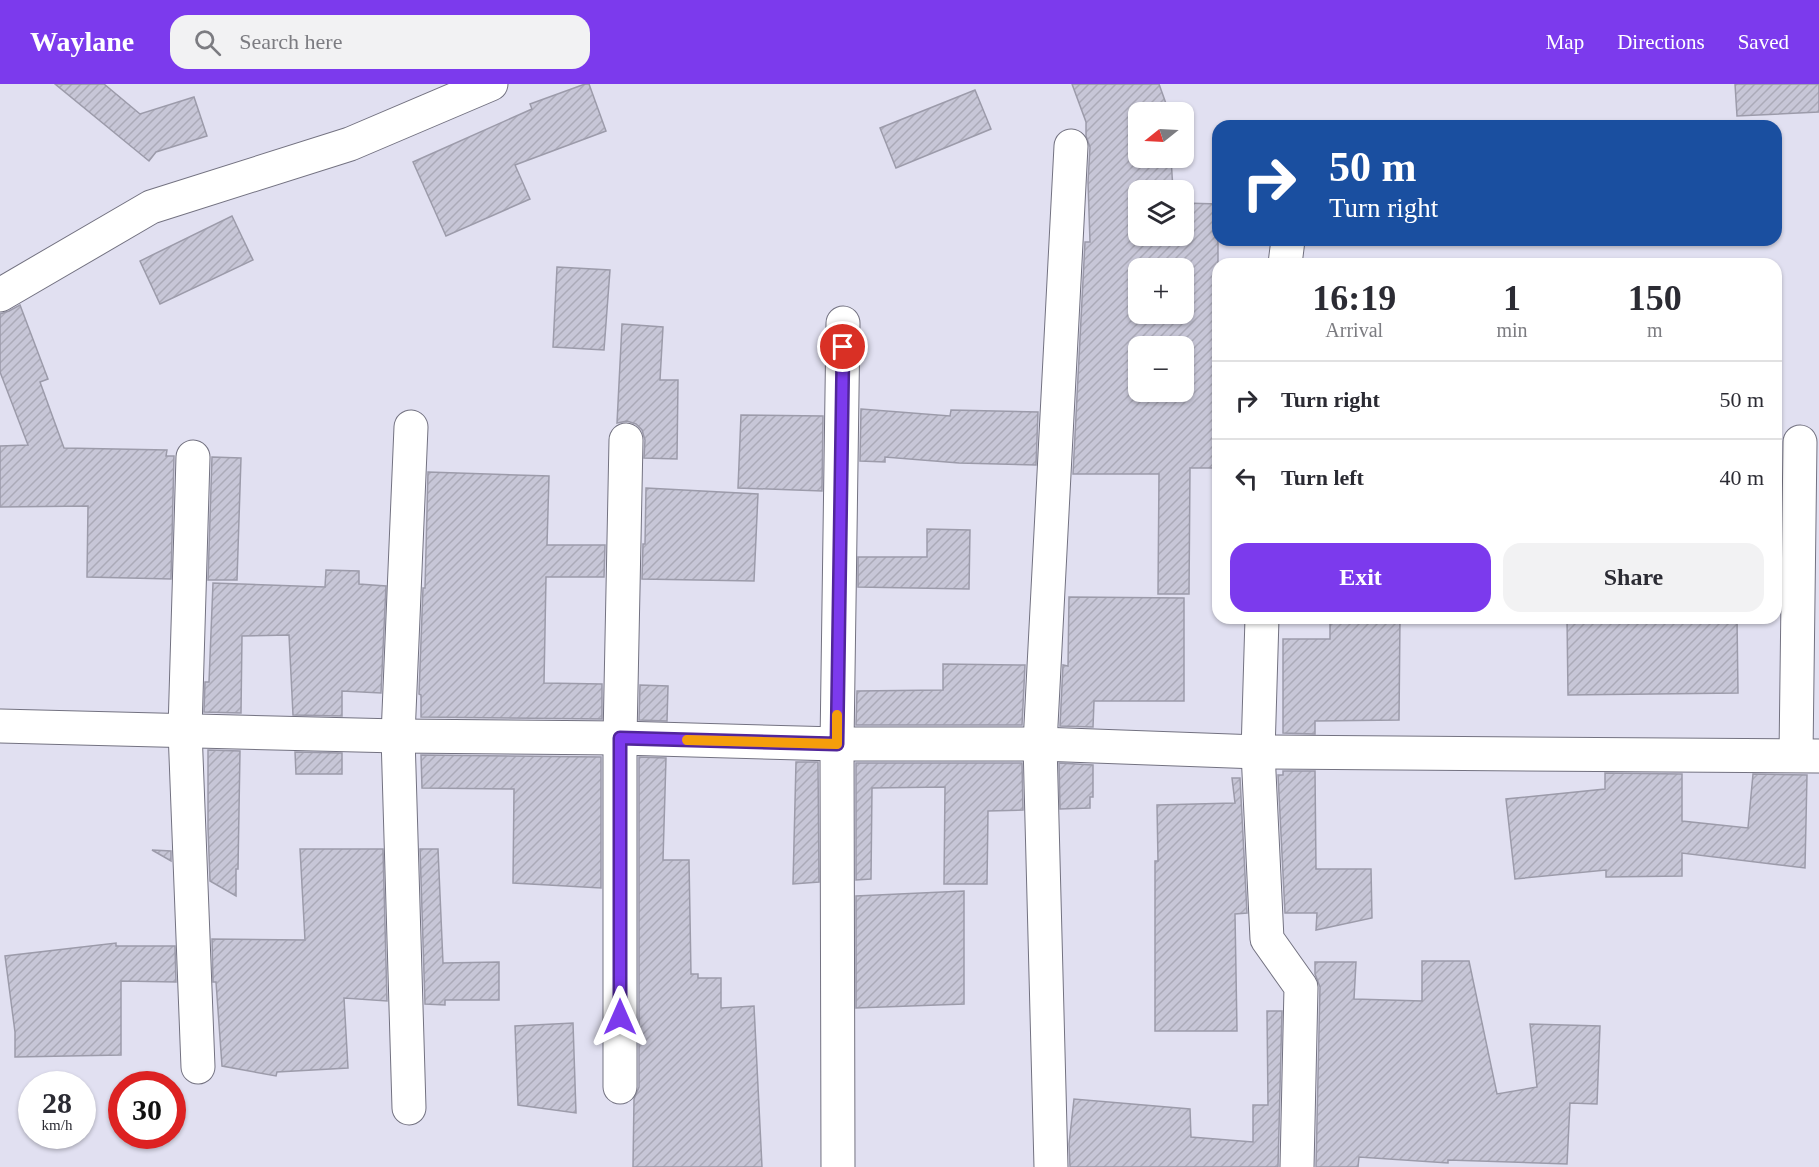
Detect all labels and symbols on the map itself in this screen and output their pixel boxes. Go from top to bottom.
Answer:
north arrow [1128,102,1194,168]
pin [817,321,868,372]
position arrow [588,985,652,1049]
speed limit sign: 30 [108,1071,186,1149]

